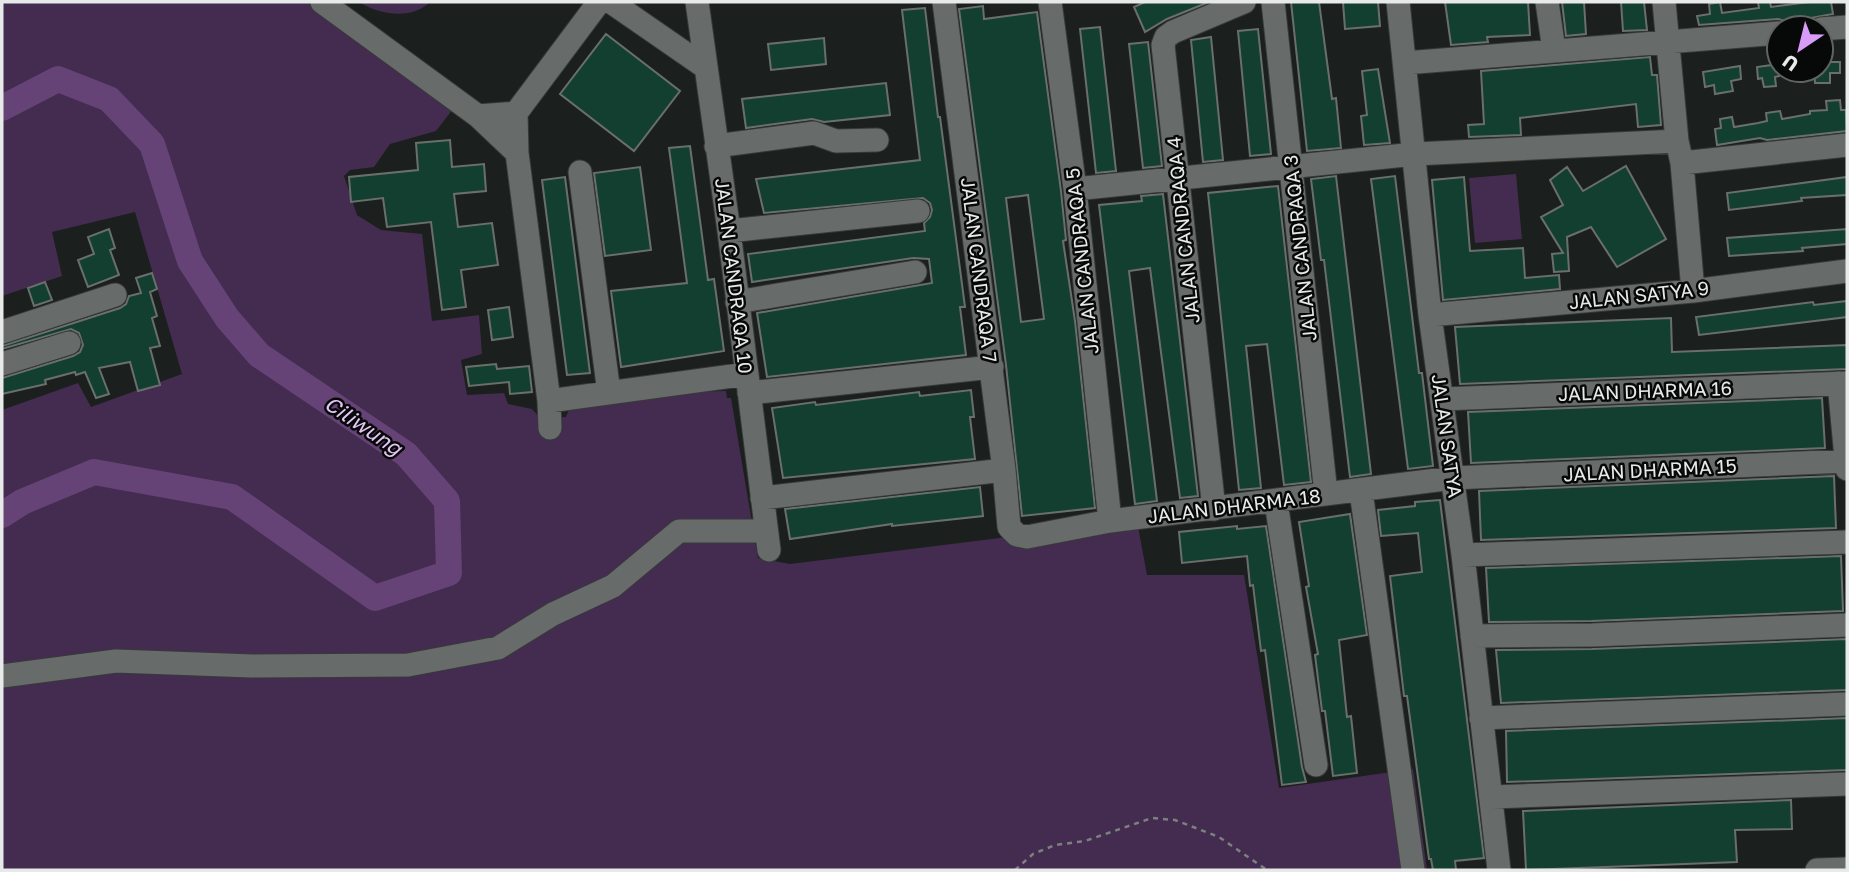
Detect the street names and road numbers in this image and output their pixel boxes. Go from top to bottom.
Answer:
street label: JALAN CANDRAQA 4 [1161,136,1204,324]
street label: JALAN CANDRAQA 3 [1278,154,1321,342]
street label: JALAN CANDRAQA 5 [1060,167,1103,355]
street label: JALAN CANDRAQA 7 [957,176,1002,364]
street label: JALAN CANDRAQA 10 [711,177,758,375]
street label: JALAN SATYA 9 [1568,276,1710,313]
street label: JALAN SATYA [1427,373,1468,499]
street label: JALAN DHARMA 16 [1558,376,1732,405]
street label: JALAN DHARMA 15 [1563,453,1737,486]
street label: JALAN DHARMA 18 [1146,483,1322,528]

